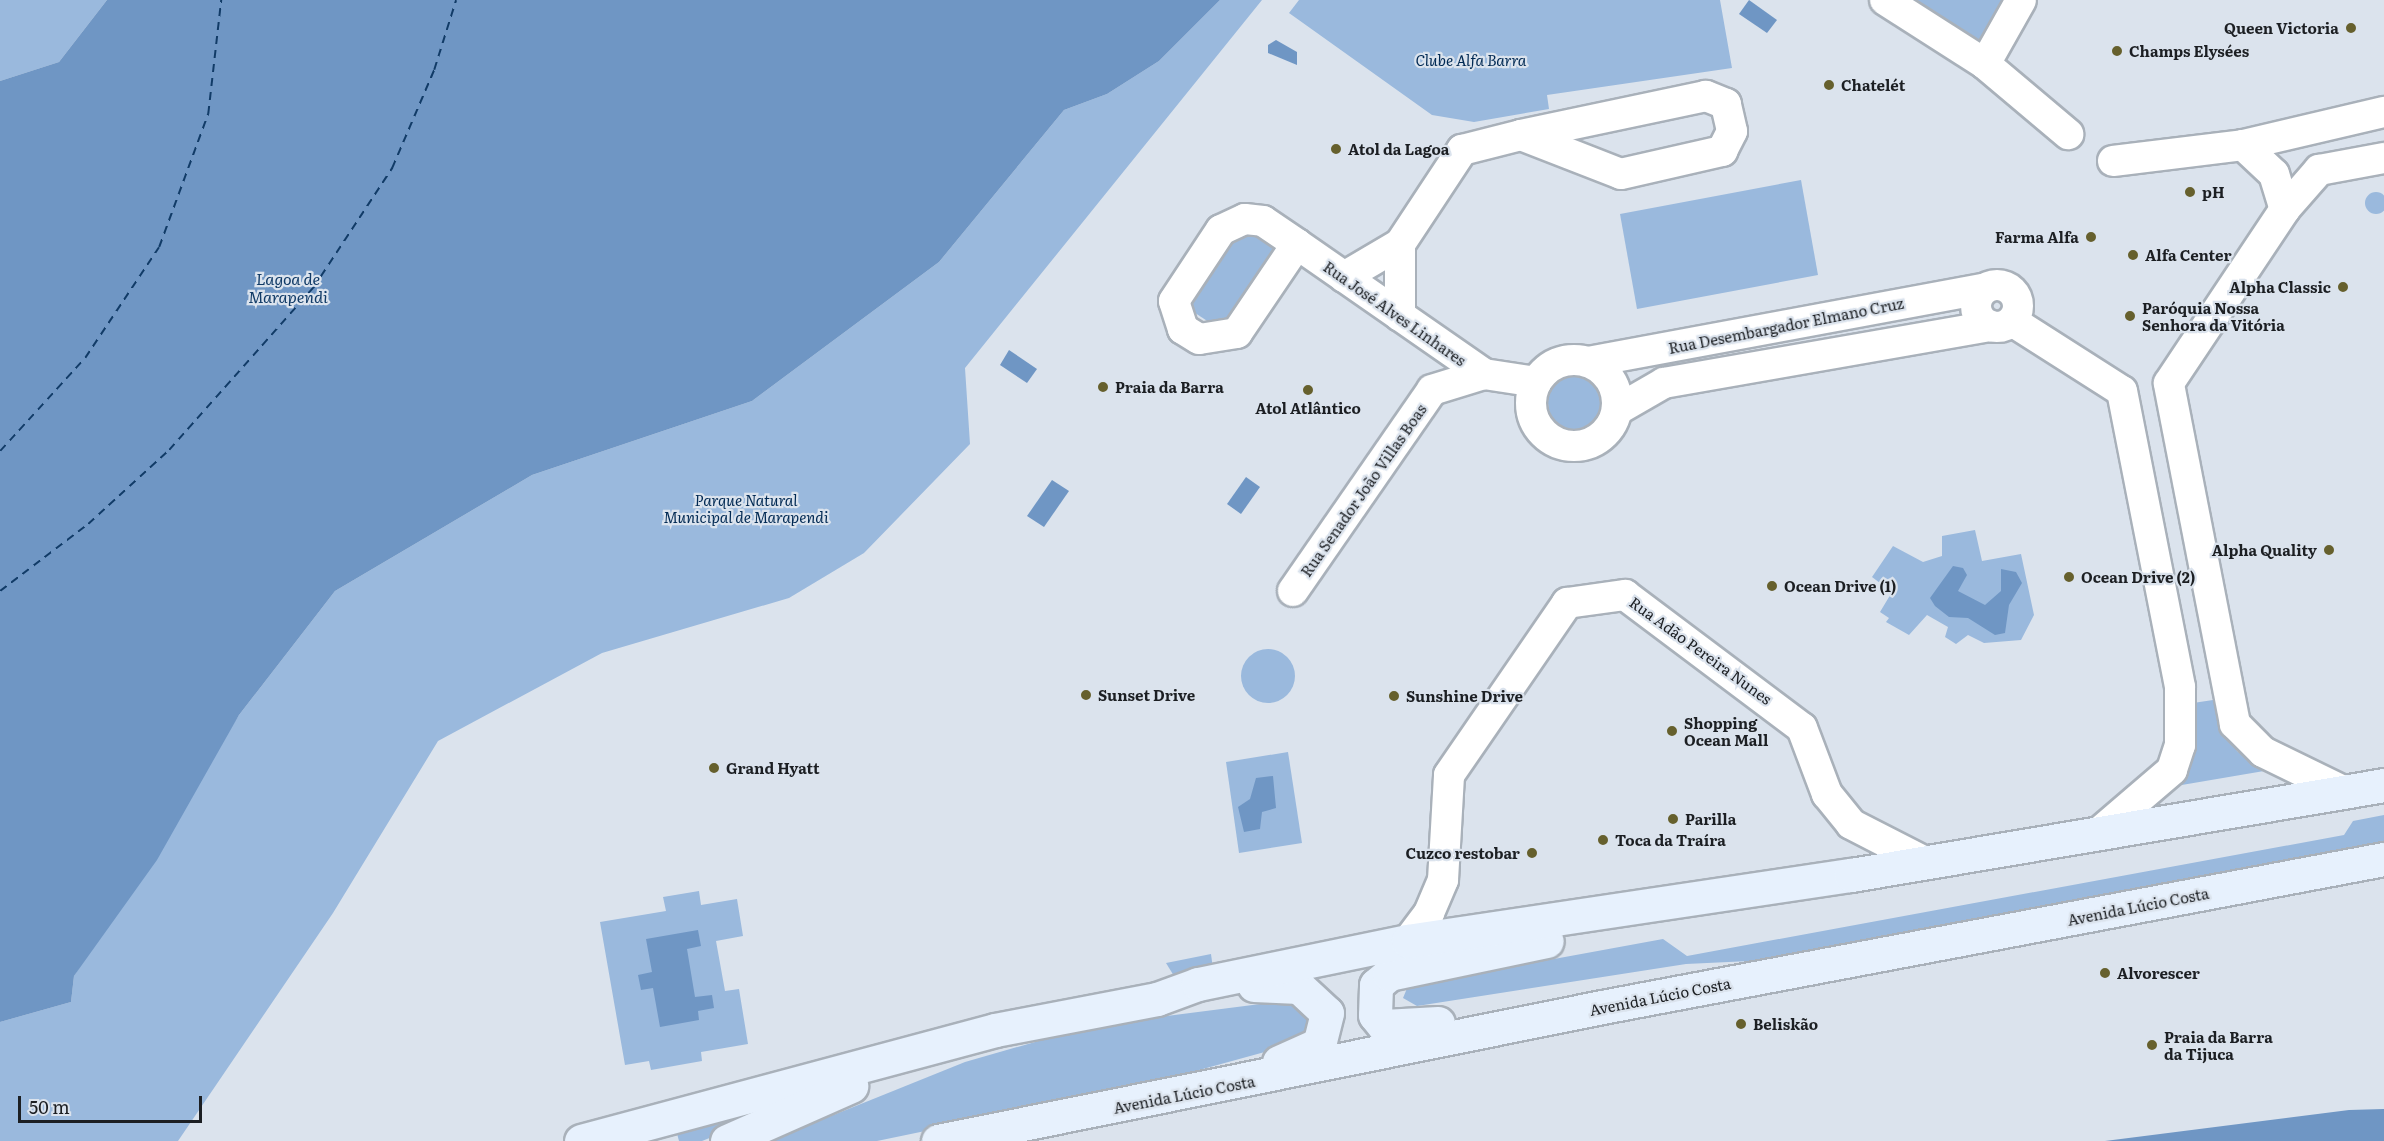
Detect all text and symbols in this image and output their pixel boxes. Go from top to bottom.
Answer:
place label: Queen Victoria [2224,19,2339,37]
marker: Queen Victoria [2344,21,2358,35]
place label: Champs Elysées [2129,42,2249,60]
marker: Champs Elysées [2110,44,2124,58]
park label: Clube Alfa Barra [1416,51,1526,69]
place label: Chatelét [1841,76,1905,94]
marker: Chatelét [1822,78,1836,92]
place label: Atol da Lagoa [1348,140,1450,158]
marker: Atol da Lagoa [1329,142,1343,156]
place label: pH [2202,183,2225,201]
marker: pH [2183,185,2197,199]
place label: Farma Alfa [1995,228,2079,246]
marker: Farma Alfa [2084,230,2098,244]
place label: Alfa Center [2145,246,2232,264]
marker: Alfa Center [2126,248,2140,262]
street label: Rua José Alves Linhares [1320,257,1470,369]
water label: Lagoa de Marapendi [248,268,328,306]
place label: Alpha Classic [2229,278,2331,296]
marker: Alpha Classic [2336,280,2350,294]
street label: Rua Desembargador Elmano Cruz [1667,293,1905,357]
place label: Paróquia Nossa Senhora da Vitória [2142,298,2285,333]
marker: Paróquia Nossa Senhora da Vitória [2123,309,2137,323]
place label: Praia da Barra [1115,378,1224,396]
marker: Praia da Barra [1096,380,1110,394]
marker: Atol Atlântico [1301,383,1315,397]
place label: Atol Atlântico [1255,399,1361,417]
street label: Rua Senador João Villas Boas [1296,400,1430,580]
park label: Parque Natural Municipal de Marapendi [664,490,828,525]
place label: Alpha Quality [2212,541,2317,559]
marker: Alpha Quality [2322,543,2336,557]
place label: Ocean Drive (2) [2081,568,2195,586]
marker: Ocean Drive (2) [2062,570,2076,584]
place label: Ocean Drive (1) [1784,577,1896,595]
marker: Ocean Drive (1) [1765,579,1779,593]
street label: Rua Adão Pereira Nunes [1627,592,1775,708]
place label: Sunset Drive [1098,686,1195,704]
place label: Sunshine Drive [1406,687,1523,705]
marker: Sunset Drive [1079,688,1093,702]
marker: Sunshine Drive [1387,689,1401,703]
place label: Shopping Ocean Mall [1684,713,1768,748]
marker: Shopping Ocean Mall [1665,724,1679,738]
place label: Grand Hyatt [726,759,820,777]
marker: Grand Hyatt [707,761,721,775]
place label: Parilla [1685,810,1736,828]
marker: Parilla [1666,812,1680,826]
place label: Toca da Traíra [1615,831,1726,849]
marker: Toca da Traíra [1596,833,1610,847]
place label: Cuzco restobar [1405,844,1520,862]
marker: Cuzco restobar [1525,846,1539,860]
street label: Avenida Lúcio Costa [2066,883,2210,929]
place label: Alvorescer [2117,964,2200,982]
marker: Alvorescer [2098,966,2112,980]
street label: Avenida Lúcio Costa [1588,973,1732,1019]
place label: Beliskão [1753,1015,1818,1033]
marker: Beliskão [1734,1017,1748,1031]
place label: Praia da Barra da Tijuca [2164,1027,2273,1062]
marker: Praia da Barra da Tijuca [2145,1038,2159,1052]
street label: Avenida Lúcio Costa [1112,1071,1256,1117]
scale bar [21,1084,206,1122]
text: 50 m [29,1093,70,1120]

